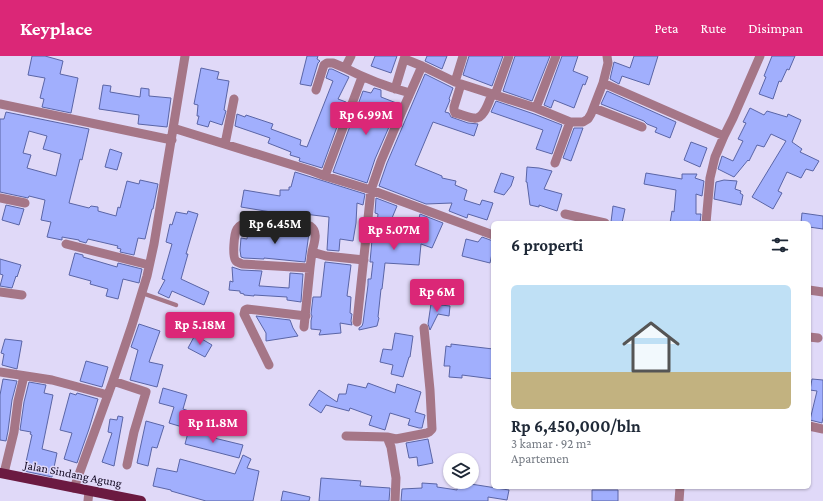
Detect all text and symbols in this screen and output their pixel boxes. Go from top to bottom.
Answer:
text: Keyplace [20,18,92,39]
text: Peta [655,20,679,36]
text: Rute [701,20,726,36]
text: Disimpan [748,20,803,36]
pin: Rp 6.99M [325,102,407,136]
text: Rp 6.99M [339,107,393,122]
pin: Rp 6.45M [234,211,316,245]
text: Rp 6.45M [249,216,301,231]
pin: Rp 5.07M [353,217,435,251]
text: Rp 5.07M [368,222,420,237]
icon: filters [769,234,791,256]
text: 6 properti [511,236,583,255]
pin: Rp 6M [409,279,465,313]
text: Rp 6M [419,284,455,299]
icon: home [615,311,687,383]
pin: Rp 5.18M [159,312,241,346]
text: Rp 5.18M [174,317,226,332]
pin: Rp 11.8M [172,410,254,444]
text: Rp 11.8M [188,415,238,430]
text: Rp 6,450,000/bln [511,417,641,436]
text: 3 kamar · 92 m² [511,436,591,451]
text: Apartemen [511,451,569,466]
map controls [443,453,479,489]
button: layers [443,453,479,489]
street label: Jalan Sindang Agung [22,457,123,490]

